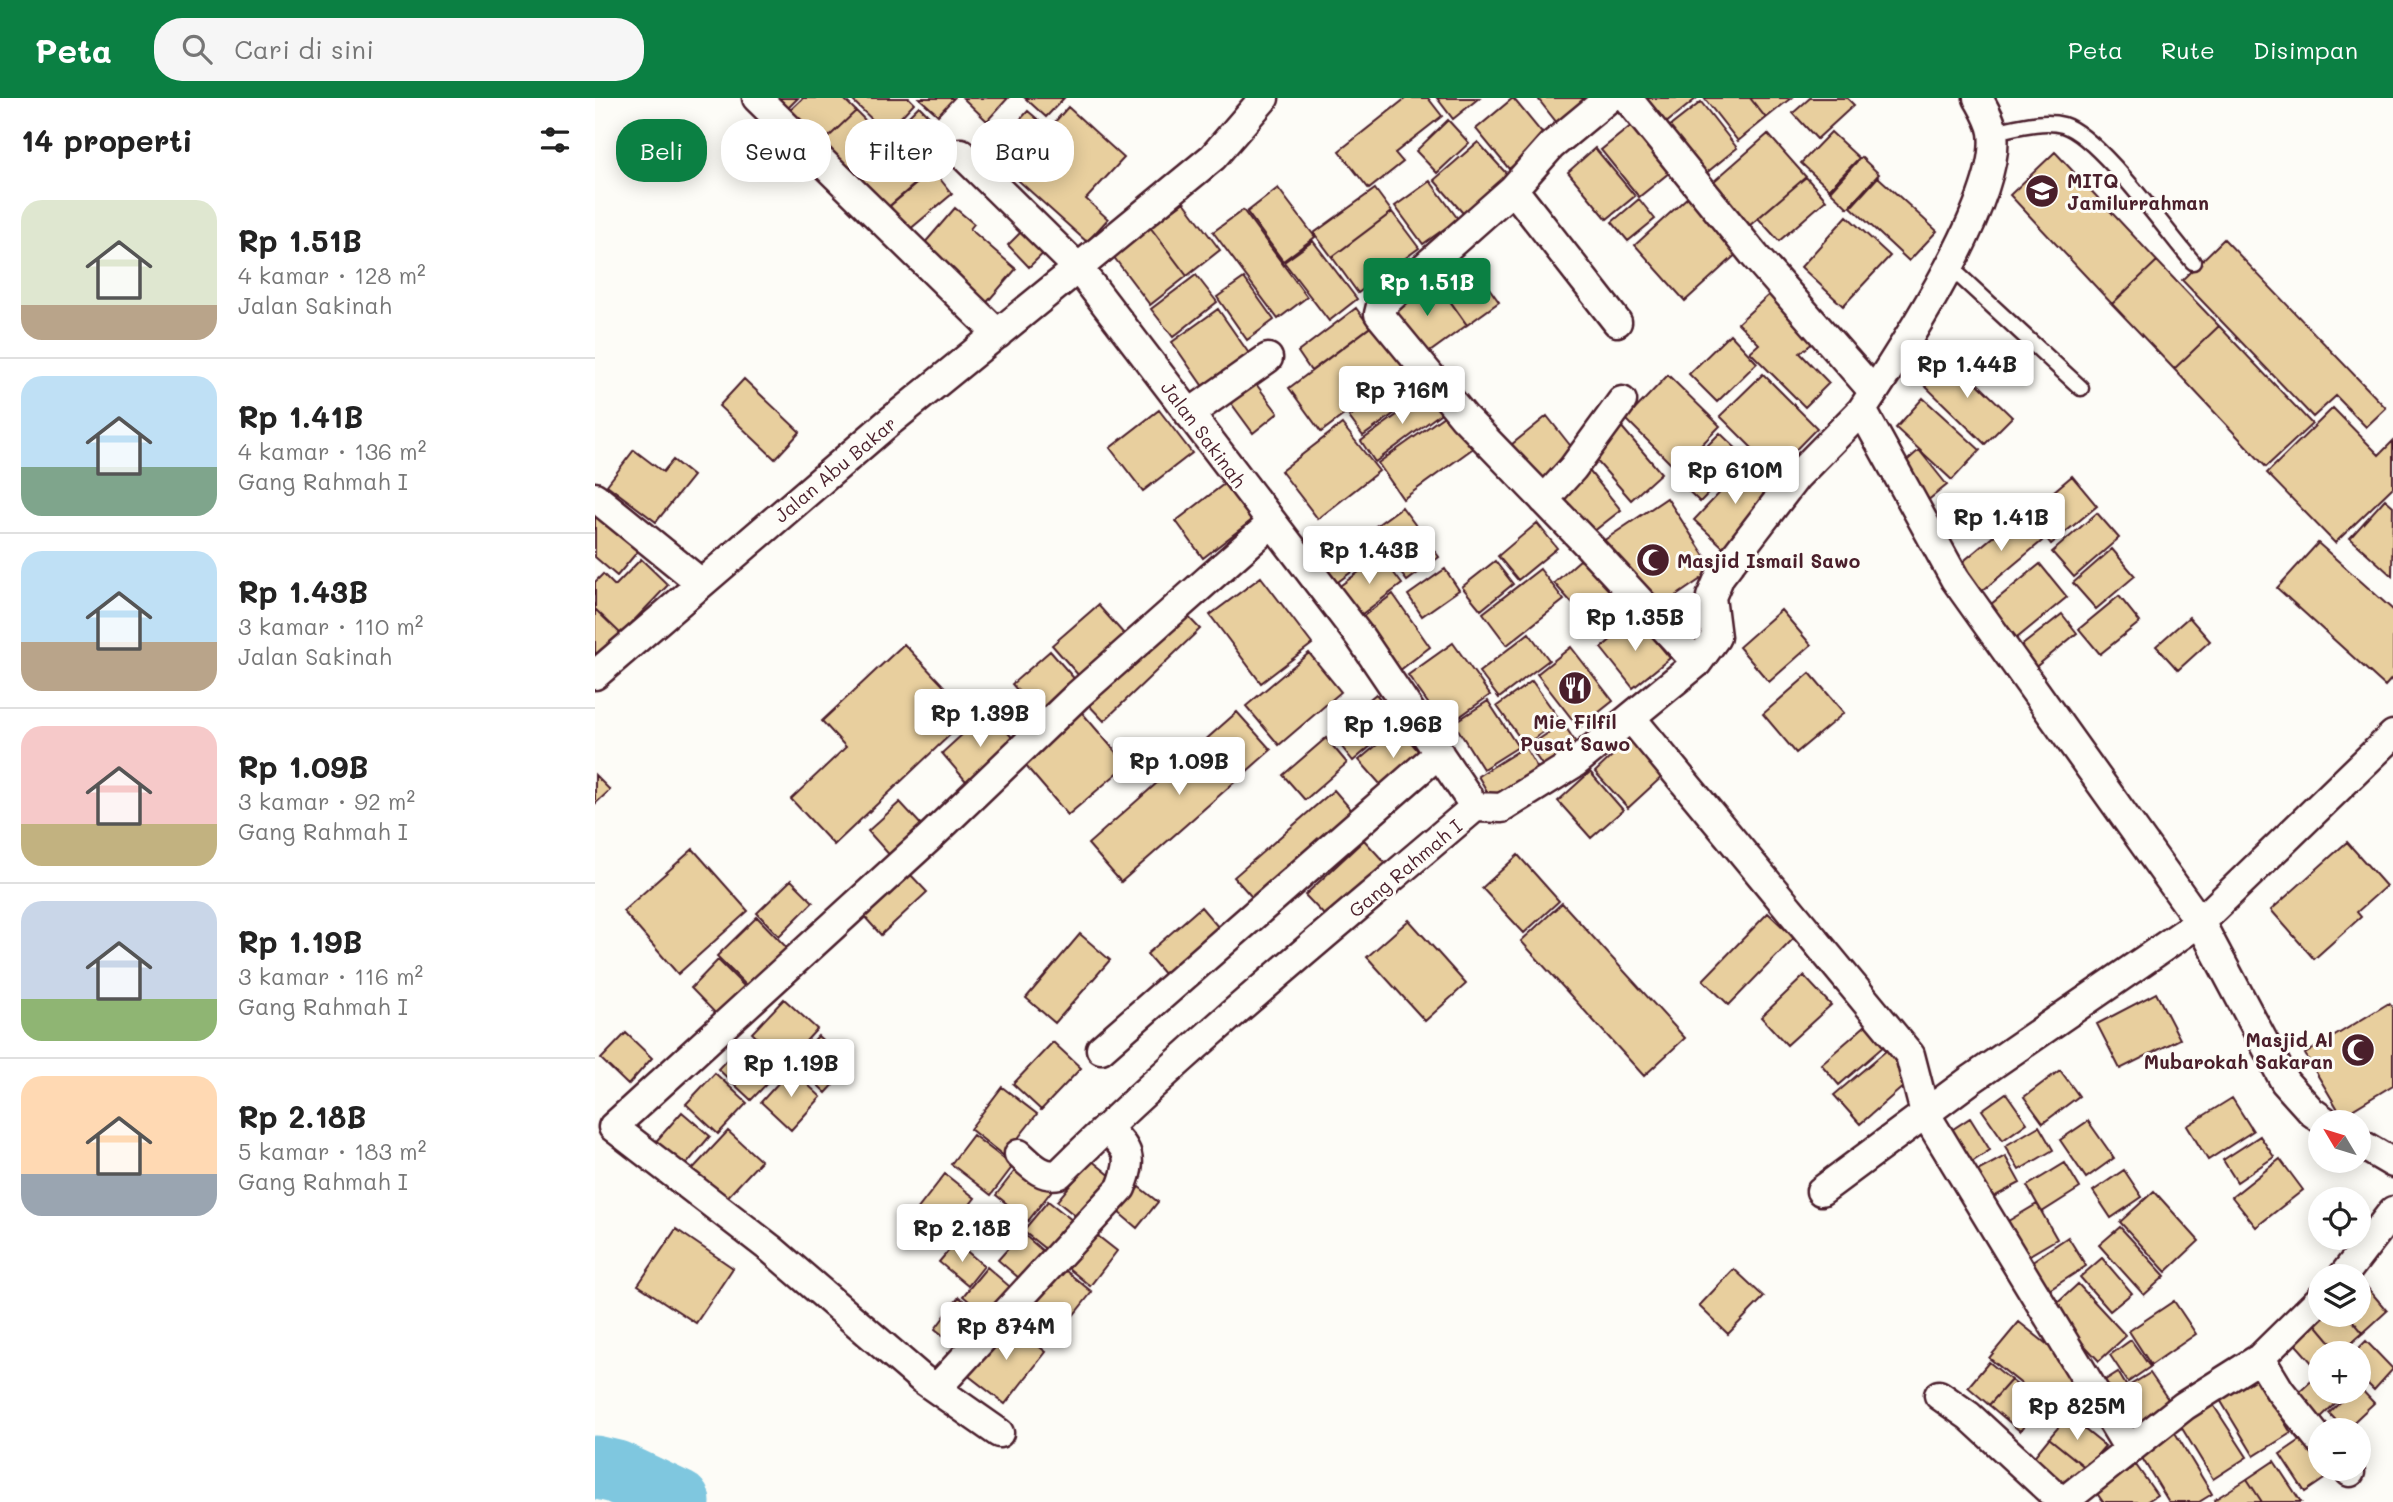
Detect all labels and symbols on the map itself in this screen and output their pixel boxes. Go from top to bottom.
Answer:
place label: MITQ Jamilurrahman [2067,168,2209,215]
school or university icon: MITQ Jamilurrahman [2023,172,2061,210]
pin: Rp 1.51B [1355,258,1499,318]
pin: Rp 1.44B [1895,341,2039,400]
pin: Rp 716M [1337,366,1467,426]
street label: Jalan Sakinah [1156,376,1252,492]
street label: Jalan Abu Bakar [769,410,901,528]
pin: Rp 610M [1670,446,1800,506]
pin: Rp 1.41B [1929,494,2073,553]
pin: Rp 1.43B [1297,526,1441,586]
mosque icon: Masjid Ismail Sawo [1634,541,1672,579]
place label: Masjid Ismail Sawo [1677,548,1860,573]
pin: Rp 1.35B [1563,594,1707,653]
restaurant icon: Mie Filfil Pusat Sawo [1556,669,1594,707]
pin: Rp 1.39B [908,690,1052,749]
pin: Rp 1.96B [1321,700,1465,760]
place label: Mie Filfil Pusat Sawo [1520,709,1630,756]
pin: Rp 1.09B [1107,738,1251,797]
street label: Gang Rahmah I [1343,813,1467,923]
place label: Masjid Al Mubarokah Sakaran [2144,1027,2333,1074]
mosque icon: Masjid Al Mubarokah Sakaran [2339,1031,2377,1069]
pin: Rp 1.19B [719,1040,863,1099]
north arrow [2308,1110,2371,1172]
pin: Rp 2.18B [890,1204,1034,1264]
pin: Rp 874M [941,1302,1071,1362]
pin: Rp 825M [2012,1382,2142,1442]

